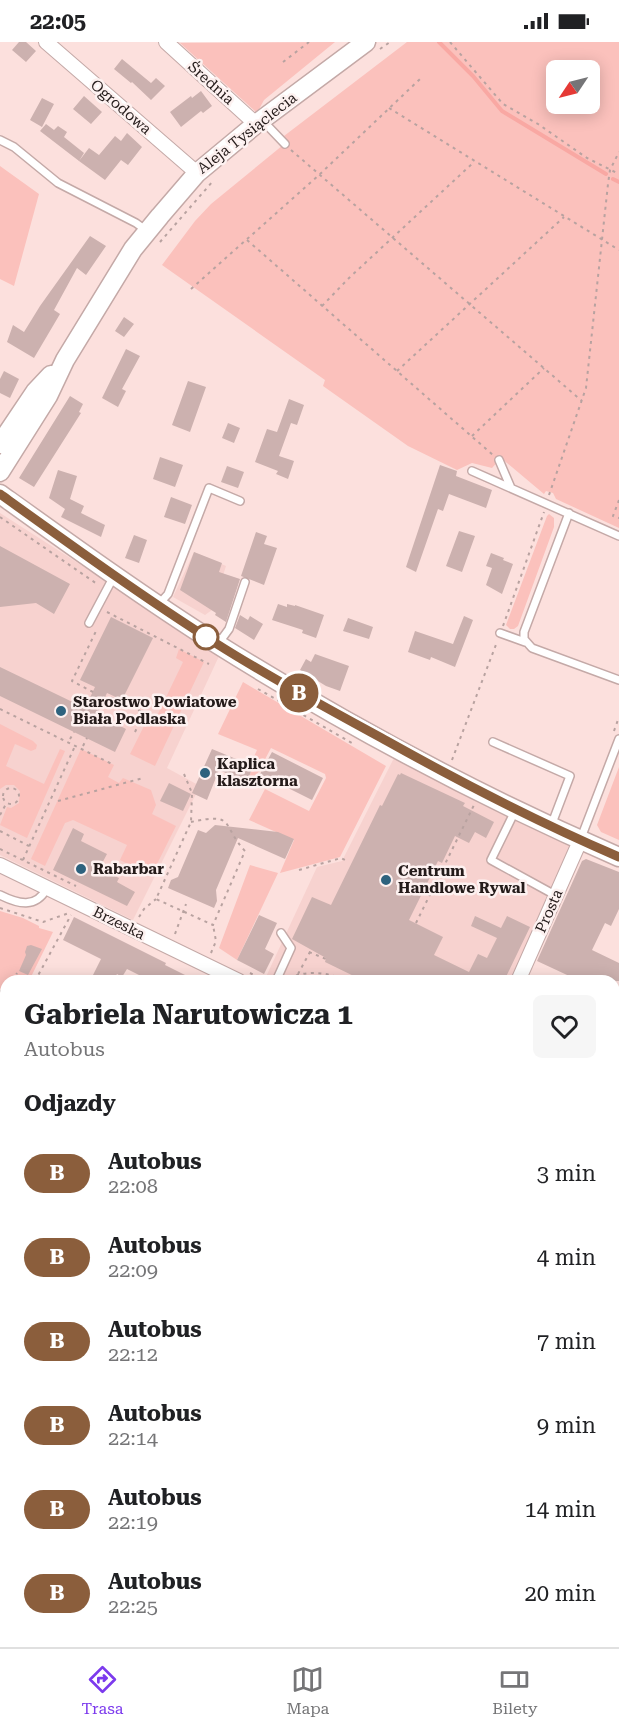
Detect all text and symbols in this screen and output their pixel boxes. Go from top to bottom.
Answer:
text: 22:05 [30,9,86,34]
street label: Średnia [184,57,238,108]
north arrow [546,60,600,114]
map controls [546,60,600,114]
street label: Ogrodowa [87,76,155,138]
street label: Aleja Tysiąclecia [194,89,300,177]
unlabelled marker [193,624,219,650]
line badge: B [280,674,318,712]
text: B [291,681,307,705]
place label: Starostwo Powiatowe Biała Podlaska [73,693,237,728]
marker: Starostwo Powiatowe Biała Podlaska [54,704,68,718]
place label: Kaplica klasztorna [217,755,298,790]
marker: Kaplica klasztorna [198,766,212,780]
place label: Rabarbar [93,860,164,878]
marker: Rabarbar [74,862,88,876]
place label: Centrum Handlowe Rywal [398,862,526,897]
marker: Centrum Handlowe Rywal [379,873,393,887]
street label: Prosta [531,886,567,936]
street label: Brzeska [90,903,148,943]
button: heart [533,995,596,1058]
text: Gabriela Narutowicza 1 [24,998,353,1031]
text: Autobus [24,1037,105,1061]
text: Odjazdy [24,1091,116,1116]
text: Autobus [108,1149,202,1174]
text: B [49,1161,65,1185]
text: 3 min [537,1161,596,1186]
text: 22:08 [108,1174,158,1198]
text: Autobus [108,1233,202,1258]
text: B [49,1245,65,1269]
text: 4 min [537,1245,596,1270]
text: 22:09 [108,1258,158,1282]
text: Autobus [108,1317,202,1342]
text: B [49,1329,65,1353]
text: 7 min [537,1329,596,1354]
text: 22:12 [108,1342,158,1366]
text: Autobus [108,1401,202,1426]
text: B [49,1413,65,1437]
text: 9 min [537,1413,596,1438]
text: 22:14 [108,1426,158,1450]
text: Autobus [108,1485,202,1510]
text: B [49,1497,65,1521]
text: 14 min [525,1497,596,1522]
text: 22:19 [108,1510,158,1534]
text: Autobus [108,1569,202,1594]
text: B [49,1581,65,1605]
text: 20 min [525,1581,596,1606]
text: 22:25 [108,1594,158,1618]
tab: Trasa [82,1663,123,1718]
tab: Mapa [286,1663,329,1718]
tab: Bilety [492,1663,537,1718]

